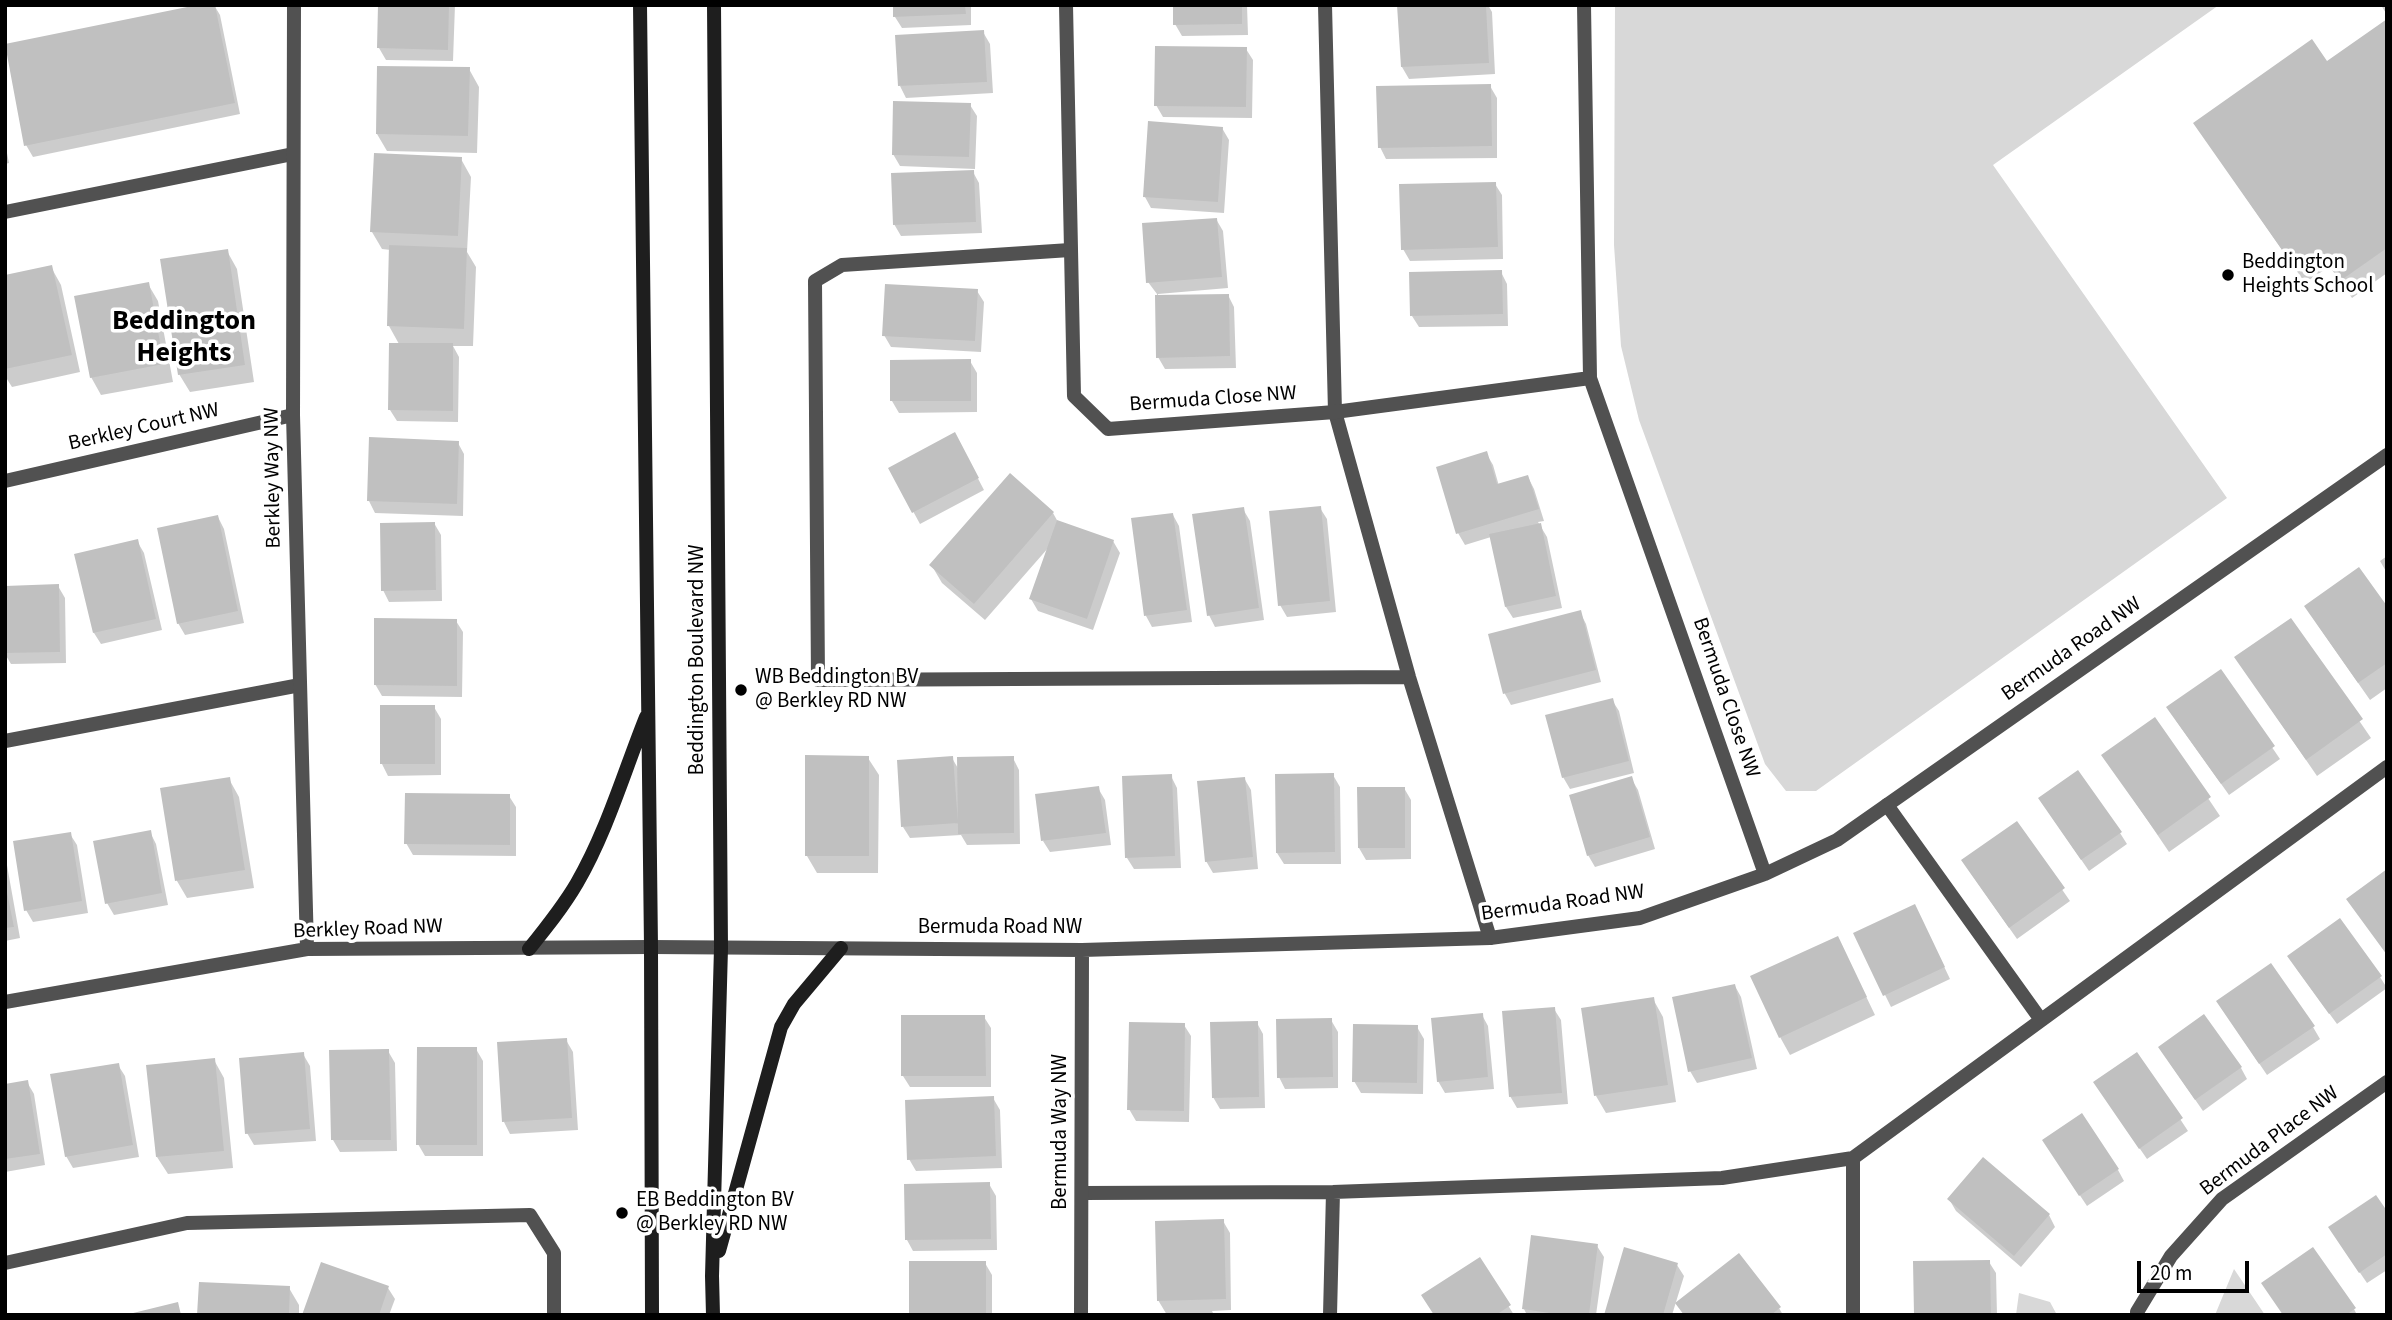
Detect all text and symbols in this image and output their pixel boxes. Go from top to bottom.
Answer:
place label: Beddington Heights School [2242,250,2374,300]
marker: Beddington Heights School [2220,267,2236,283]
district label: Beddington Heights [112,306,256,372]
street label: Bermuda Close NW [1129,382,1297,418]
street label: Berkley Court NW [66,398,222,458]
street label: Berkley Way NW [260,407,288,549]
street label: Beddington Boulevard NW [685,544,711,776]
street label: Bermuda Road NW [1997,592,2147,708]
street label: Bermuda Close NW [1686,615,1764,781]
place label: WB Beddington BV @ Berkley RD NW [755,665,918,715]
marker: WB Beddington BV @ Berkley RD NW [733,682,749,698]
street label: Bermuda Road NW [1480,880,1646,928]
street label: Berkley Road NW [293,915,443,945]
street label: Bermuda Road NW [918,915,1082,941]
street label: Bermuda Way NW [1048,1054,1074,1210]
street label: Bermuda Place NW [2196,1082,2344,1202]
place label: EB Beddington BV @ Berkley RD NW [636,1188,794,1238]
marker: EB Beddington BV @ Berkley RD NW [614,1205,630,1221]
scale bar [2140,1246,2252,1290]
text: 20 m [2150,1258,2192,1288]

